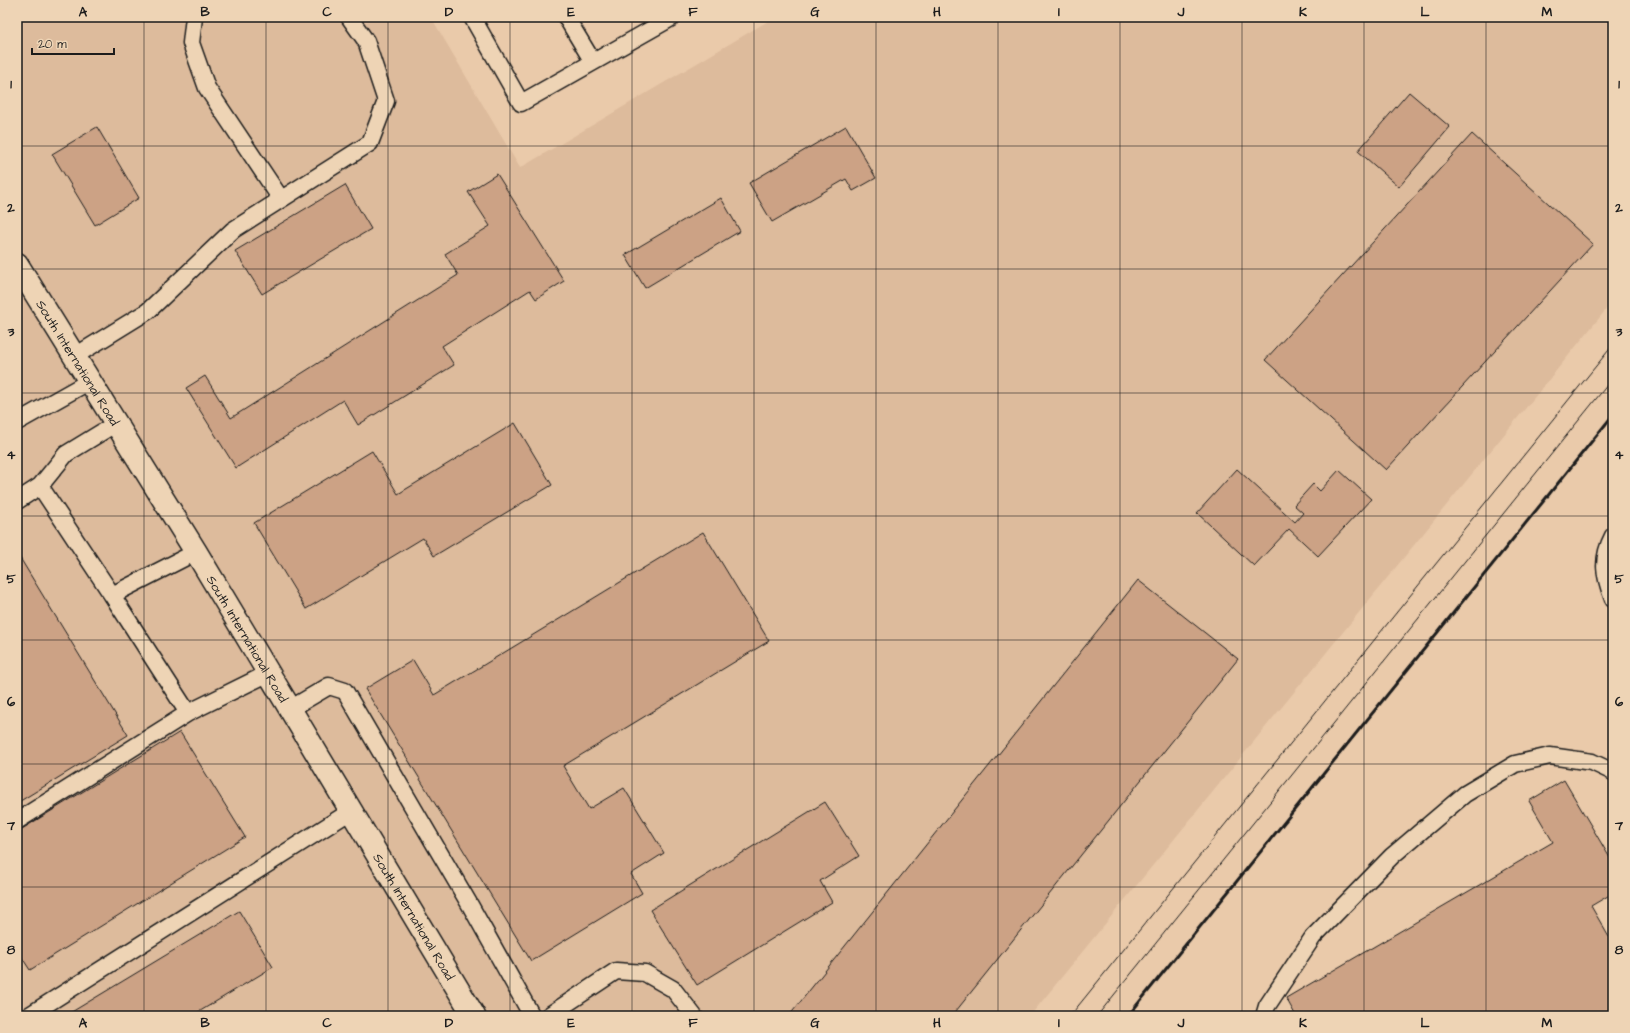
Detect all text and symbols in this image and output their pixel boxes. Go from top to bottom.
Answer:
text: A [79,3,88,21]
text: B [200,3,210,21]
text: C [322,3,332,21]
text: D [445,3,454,21]
text: E [567,3,575,21]
text: F [688,3,698,21]
text: G [810,3,820,21]
text: H [933,3,941,21]
text: I [1058,3,1060,21]
text: J [1177,3,1185,21]
text: K [1299,3,1307,21]
text: L [1420,3,1430,21]
text: M [1542,3,1553,21]
scale bar [32,30,114,56]
text: 20 m [38,36,67,53]
text: 1 [10,75,12,93]
text: 1 [1618,75,1620,93]
text: 2 [6,199,15,217]
text: 2 [1614,199,1623,217]
street label: South International Road [31,297,124,430]
text: 3 [7,323,15,341]
text: 3 [1615,323,1623,341]
text: 4 [7,446,16,464]
text: 4 [1615,446,1624,464]
text: 5 [6,570,16,588]
text: 5 [1614,570,1624,588]
street label: South International Road [202,572,292,706]
text: 6 [7,693,16,711]
text: 6 [1615,693,1624,711]
text: 7 [6,817,16,835]
text: 7 [1614,817,1624,835]
street label: South International Road [369,850,459,984]
text: 8 [7,941,16,959]
text: 8 [1615,941,1624,959]
text: A [79,1014,88,1032]
text: B [200,1014,210,1032]
text: C [322,1014,332,1032]
text: D [445,1014,454,1032]
text: E [567,1014,575,1032]
text: F [688,1014,698,1032]
text: G [810,1014,820,1032]
text: H [933,1014,941,1032]
text: I [1058,1014,1060,1032]
text: J [1177,1014,1185,1032]
text: K [1299,1014,1307,1032]
text: L [1420,1014,1430,1032]
text: M [1542,1014,1553,1032]

